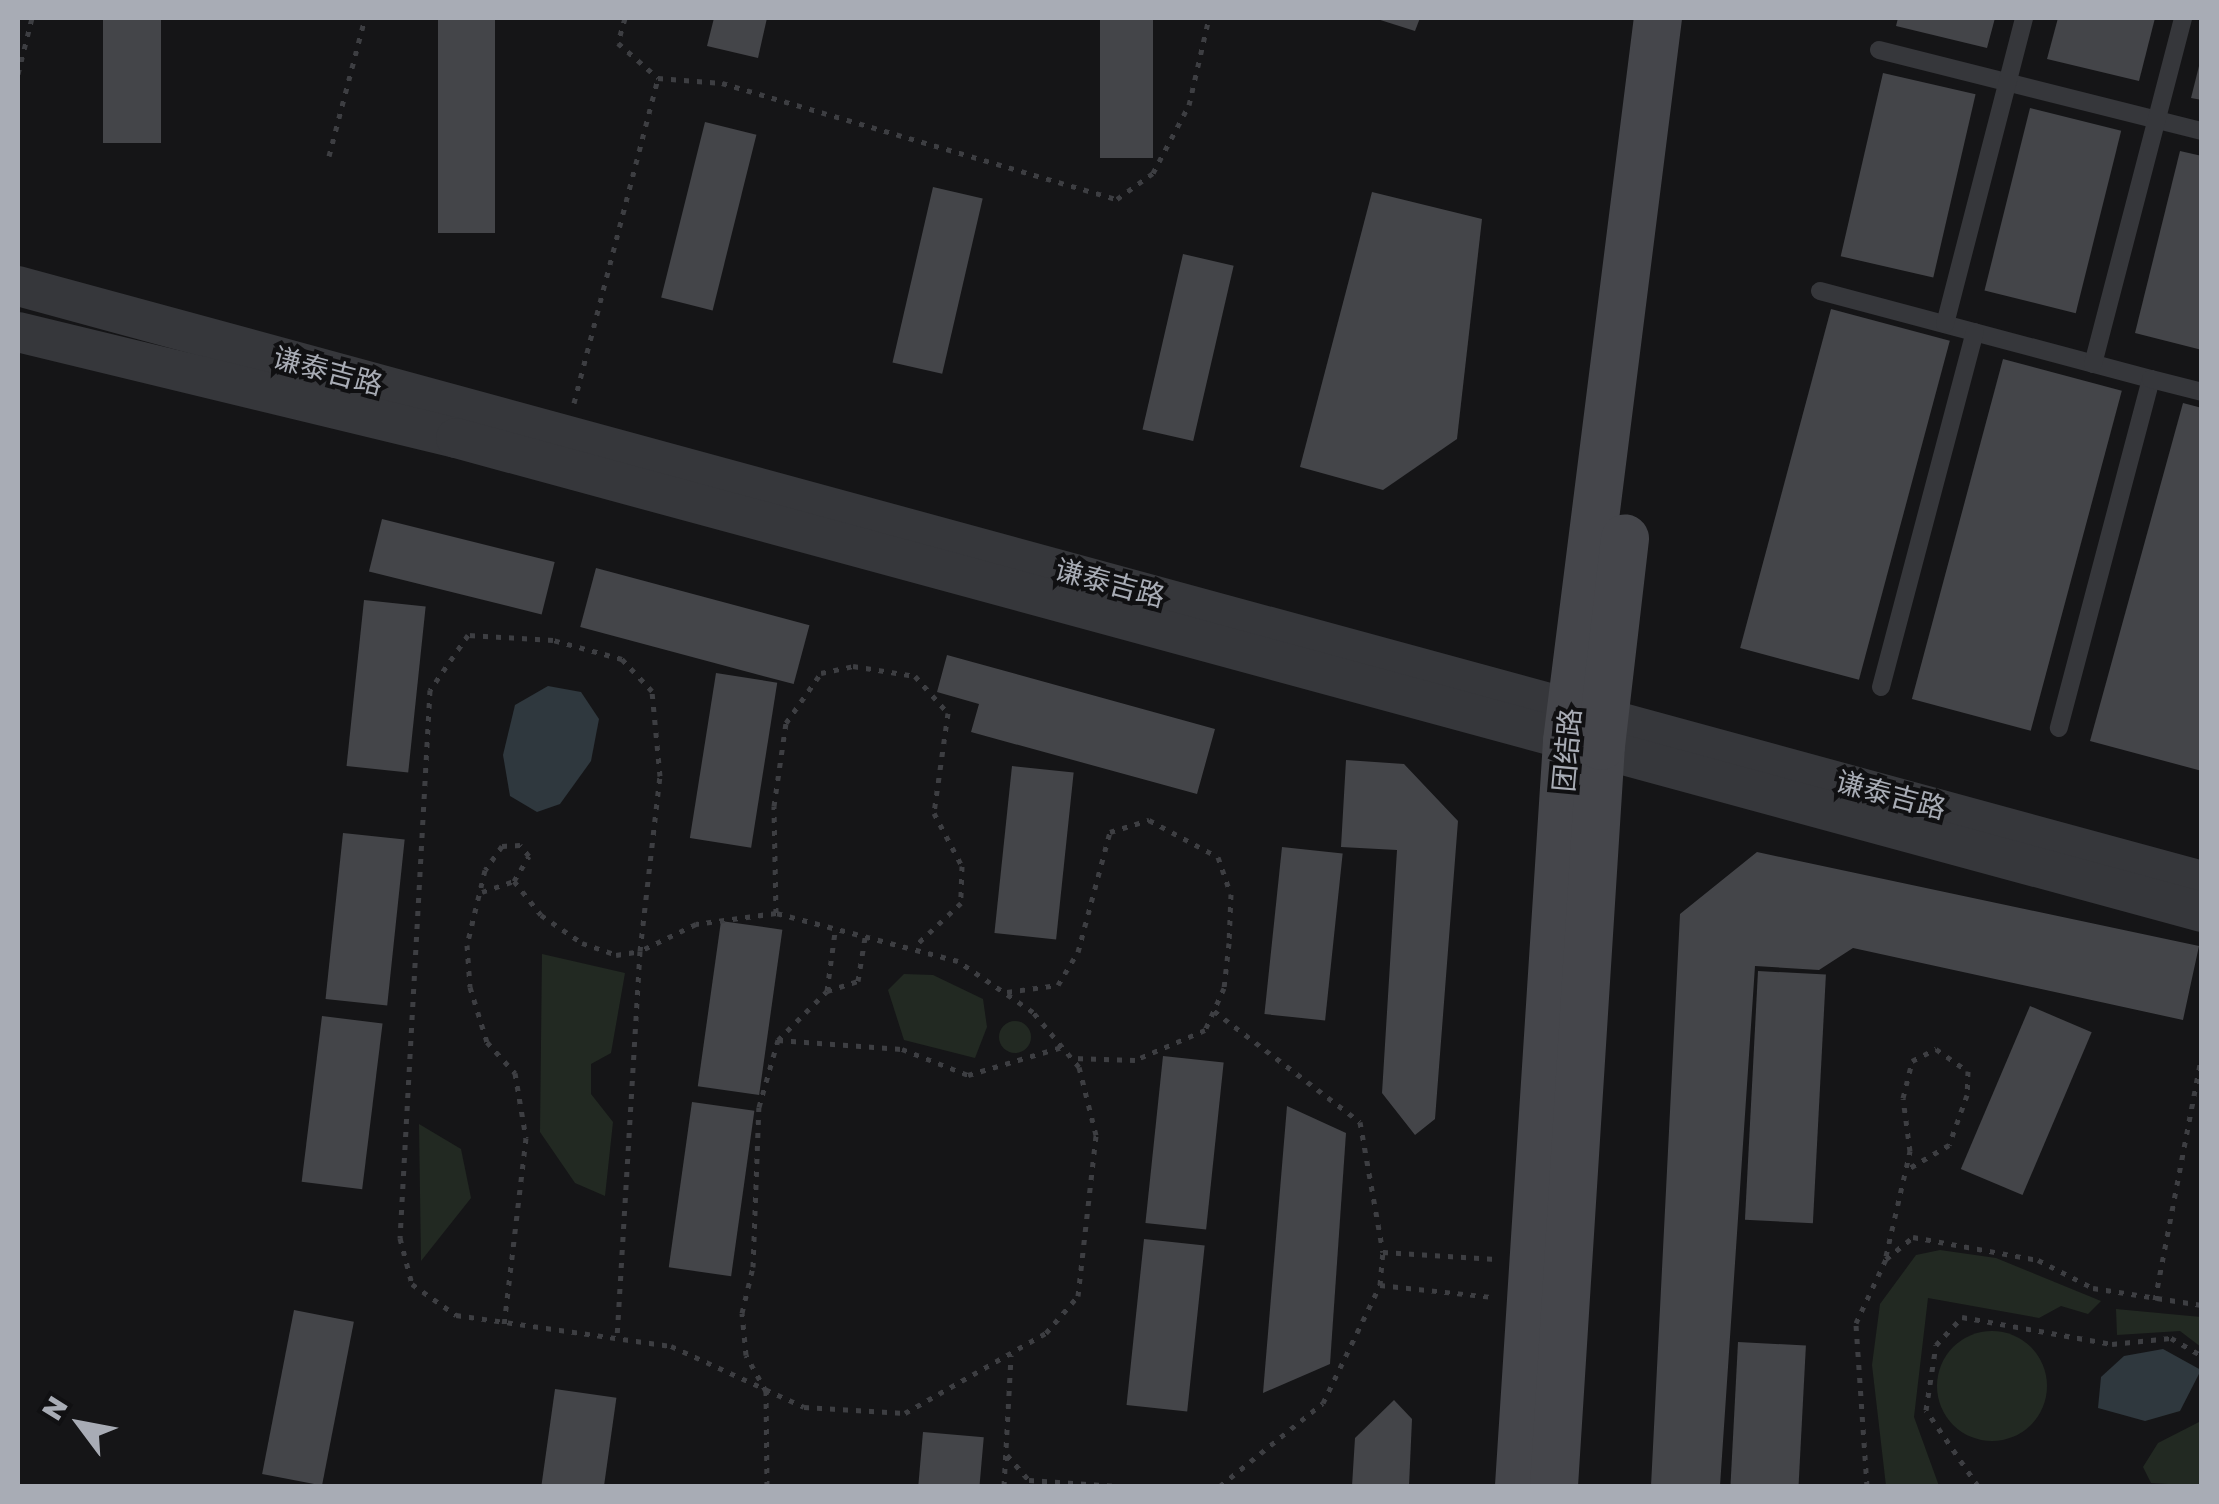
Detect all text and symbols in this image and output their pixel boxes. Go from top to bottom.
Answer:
street label: 谦泰吉路 [270,340,386,402]
street label: 谦泰吉路 [1052,552,1168,614]
street label: 团结路 [1547,707,1587,793]
street label: 谦泰吉路 [1833,764,1949,826]
north arrow [30,1374,130,1474]
text: N [35,1390,74,1426]

